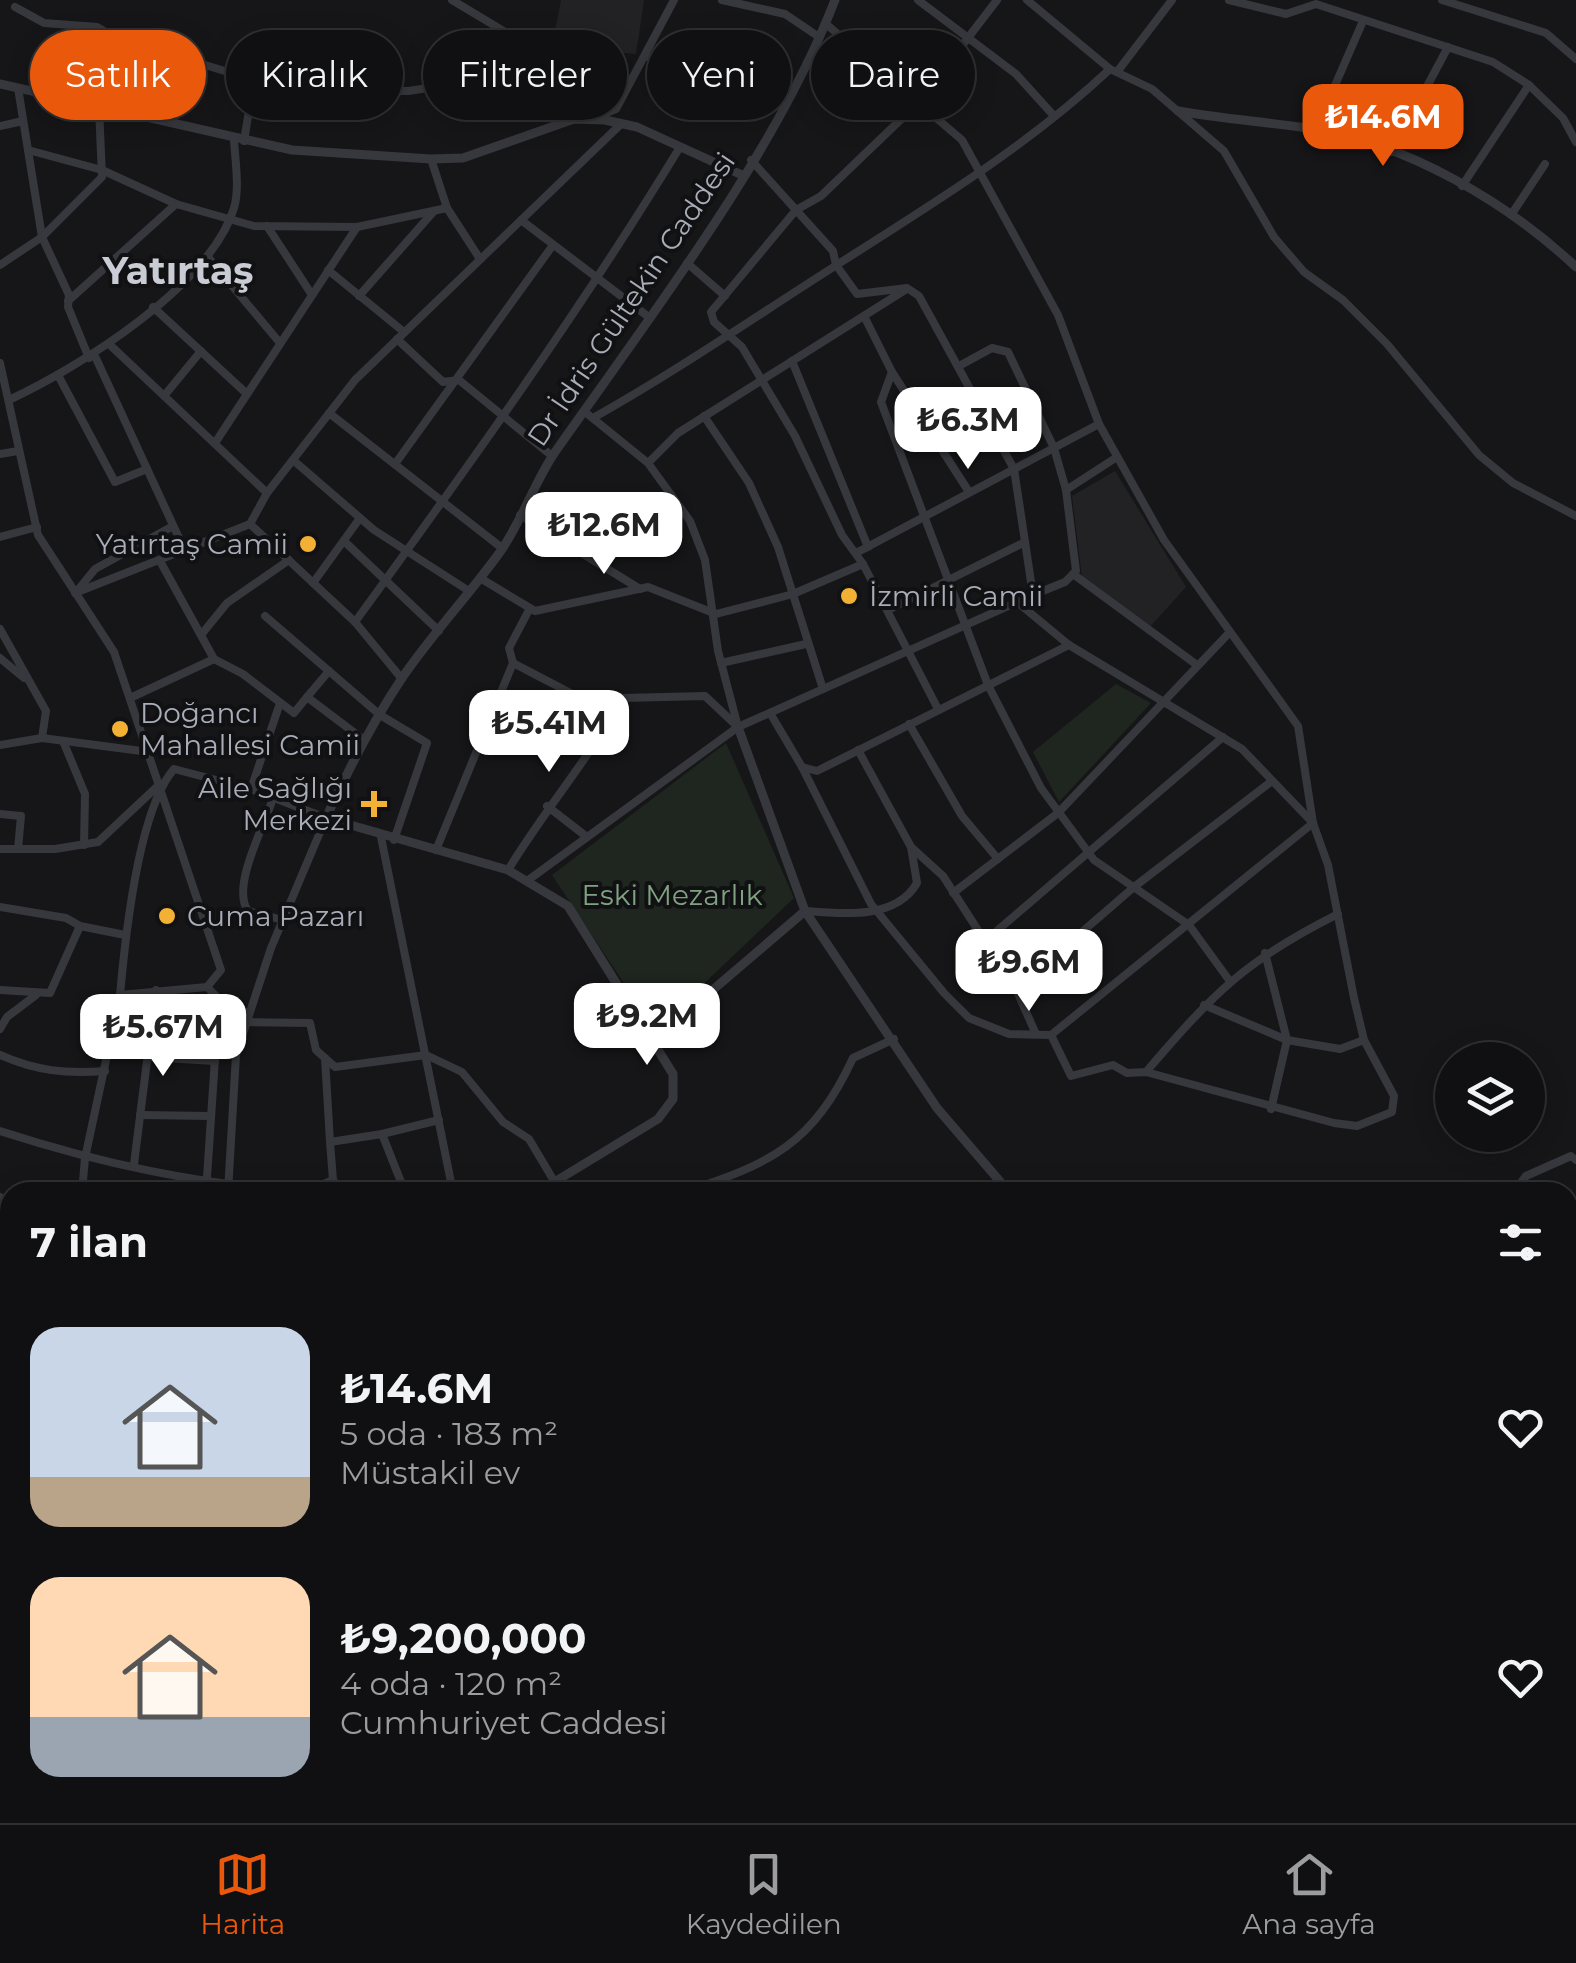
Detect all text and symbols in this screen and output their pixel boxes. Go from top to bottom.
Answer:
chip: Satılık [30,30,206,120]
chip: Kiralık [226,30,403,120]
chip: Filtreler [423,30,627,120]
chip: Yeni [647,30,791,120]
chip: Daire [811,30,975,120]
pin: ₺14.6M [1302,84,1464,169]
text: ₺14.6M [1325,97,1441,136]
street label: Dr İdris Gültekin Caddesi [520,146,742,452]
district label: Yatırtaş [101,247,254,294]
pin: ₺6.3M [898,387,1038,472]
text: ₺6.3M [917,400,1019,439]
pin: ₺12.6M [523,492,685,577]
text: ₺12.6M [547,505,661,544]
place label: Yatırtaş Camii [96,527,288,561]
marker: Yatırtaş Camii [297,533,319,555]
place label: İzmirli Camii [869,579,1043,613]
marker: İzmirli Camii [838,585,860,607]
pin: ₺5.41M [468,690,630,775]
place label: Doğancı Mahallesi Camii [140,696,360,762]
text: ₺5.41M [491,703,607,742]
marker: Doğancı Mahallesi Camii [109,718,131,740]
place label: Aile Sağlığı Merkezi [198,771,352,837]
marker: Aile Sağlığı Merkezi [361,791,387,817]
park label: Eski Mezarlık [582,878,763,912]
place label: Cuma Pazarı [187,899,364,933]
marker: Cuma Pazarı [156,905,178,927]
pin: ₺9.6M [959,929,1099,1014]
text: ₺9.6M [978,942,1080,981]
pin: ₺9.2M [577,983,717,1068]
pin: ₺5.67M [82,994,244,1079]
text: ₺9.2M [596,996,698,1035]
text: ₺5.67M [102,1007,224,1046]
map controls [1435,1042,1545,1152]
button: layers [1435,1042,1545,1152]
icon: filters [1493,1215,1548,1270]
text: 7 ilan [30,1216,148,1268]
text: ₺14.6M [340,1362,493,1414]
icon: home [110,1367,230,1487]
icon: heart [1493,1400,1548,1455]
text: 5 oda · 183 m² [340,1414,558,1453]
text: Müstakil ev [340,1453,520,1492]
text: ₺9,200,000 [340,1612,586,1664]
icon: home [110,1617,230,1737]
icon: heart [1493,1650,1548,1705]
text: 4 oda · 120 m² [340,1664,562,1703]
text: Cumhuriyet Caddesi [340,1703,668,1742]
tab: Harita [200,1847,285,1941]
tab: Kaydedilen [686,1847,842,1941]
tab: Ana sayfa [1242,1847,1376,1941]

